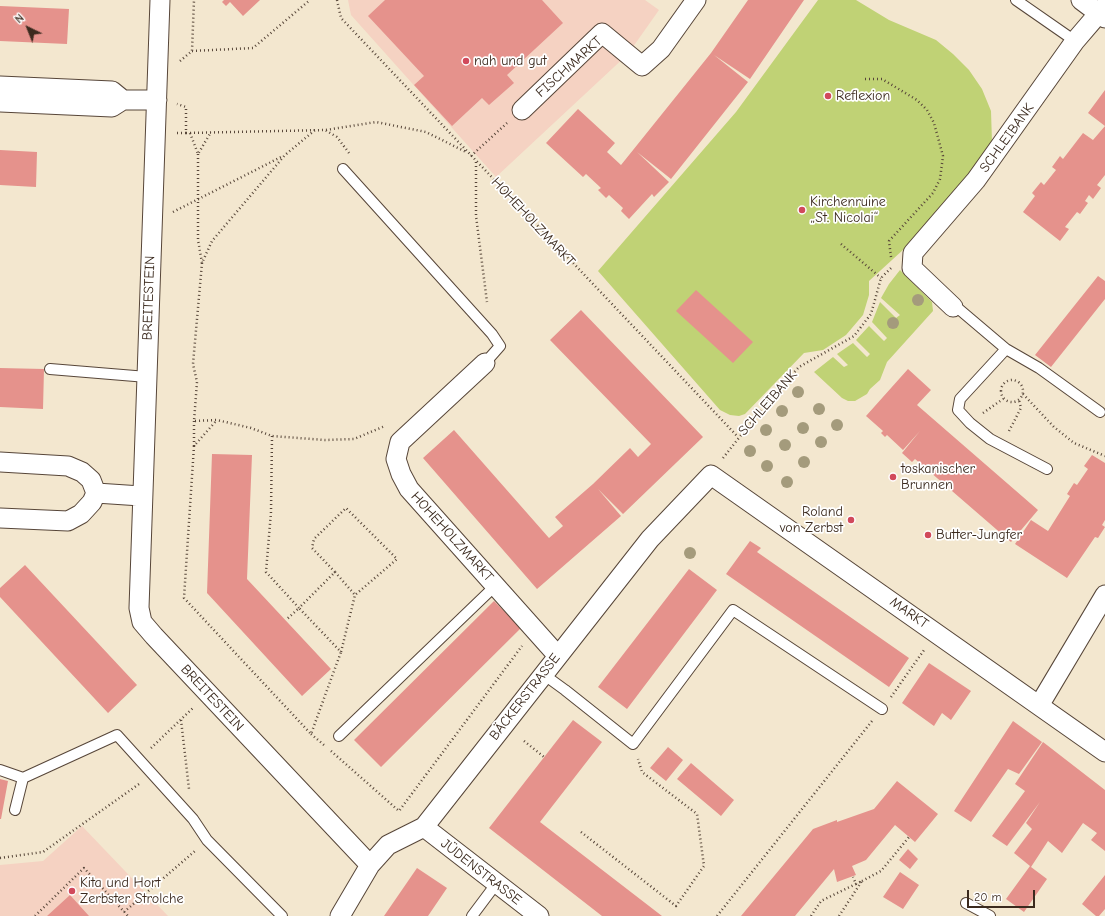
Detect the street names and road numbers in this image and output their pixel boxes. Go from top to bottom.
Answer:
street label: FISCHMARKT [532,33,606,101]
street label: SCHLEIBANK [976,100,1038,176]
street label: HOHEHOLZMARKT [488,174,578,270]
street label: BREITESTEIN [139,255,159,341]
street label: SCHLEIBANK [735,367,801,439]
street label: HOHEHOLZMARKT [407,489,497,585]
street label: MARKT [886,594,932,632]
street label: BÄCKERSTRASSE [486,650,564,744]
street label: BREITESTEIN [177,661,247,735]
street label: JÜDENSTRASSE [437,835,525,909]

